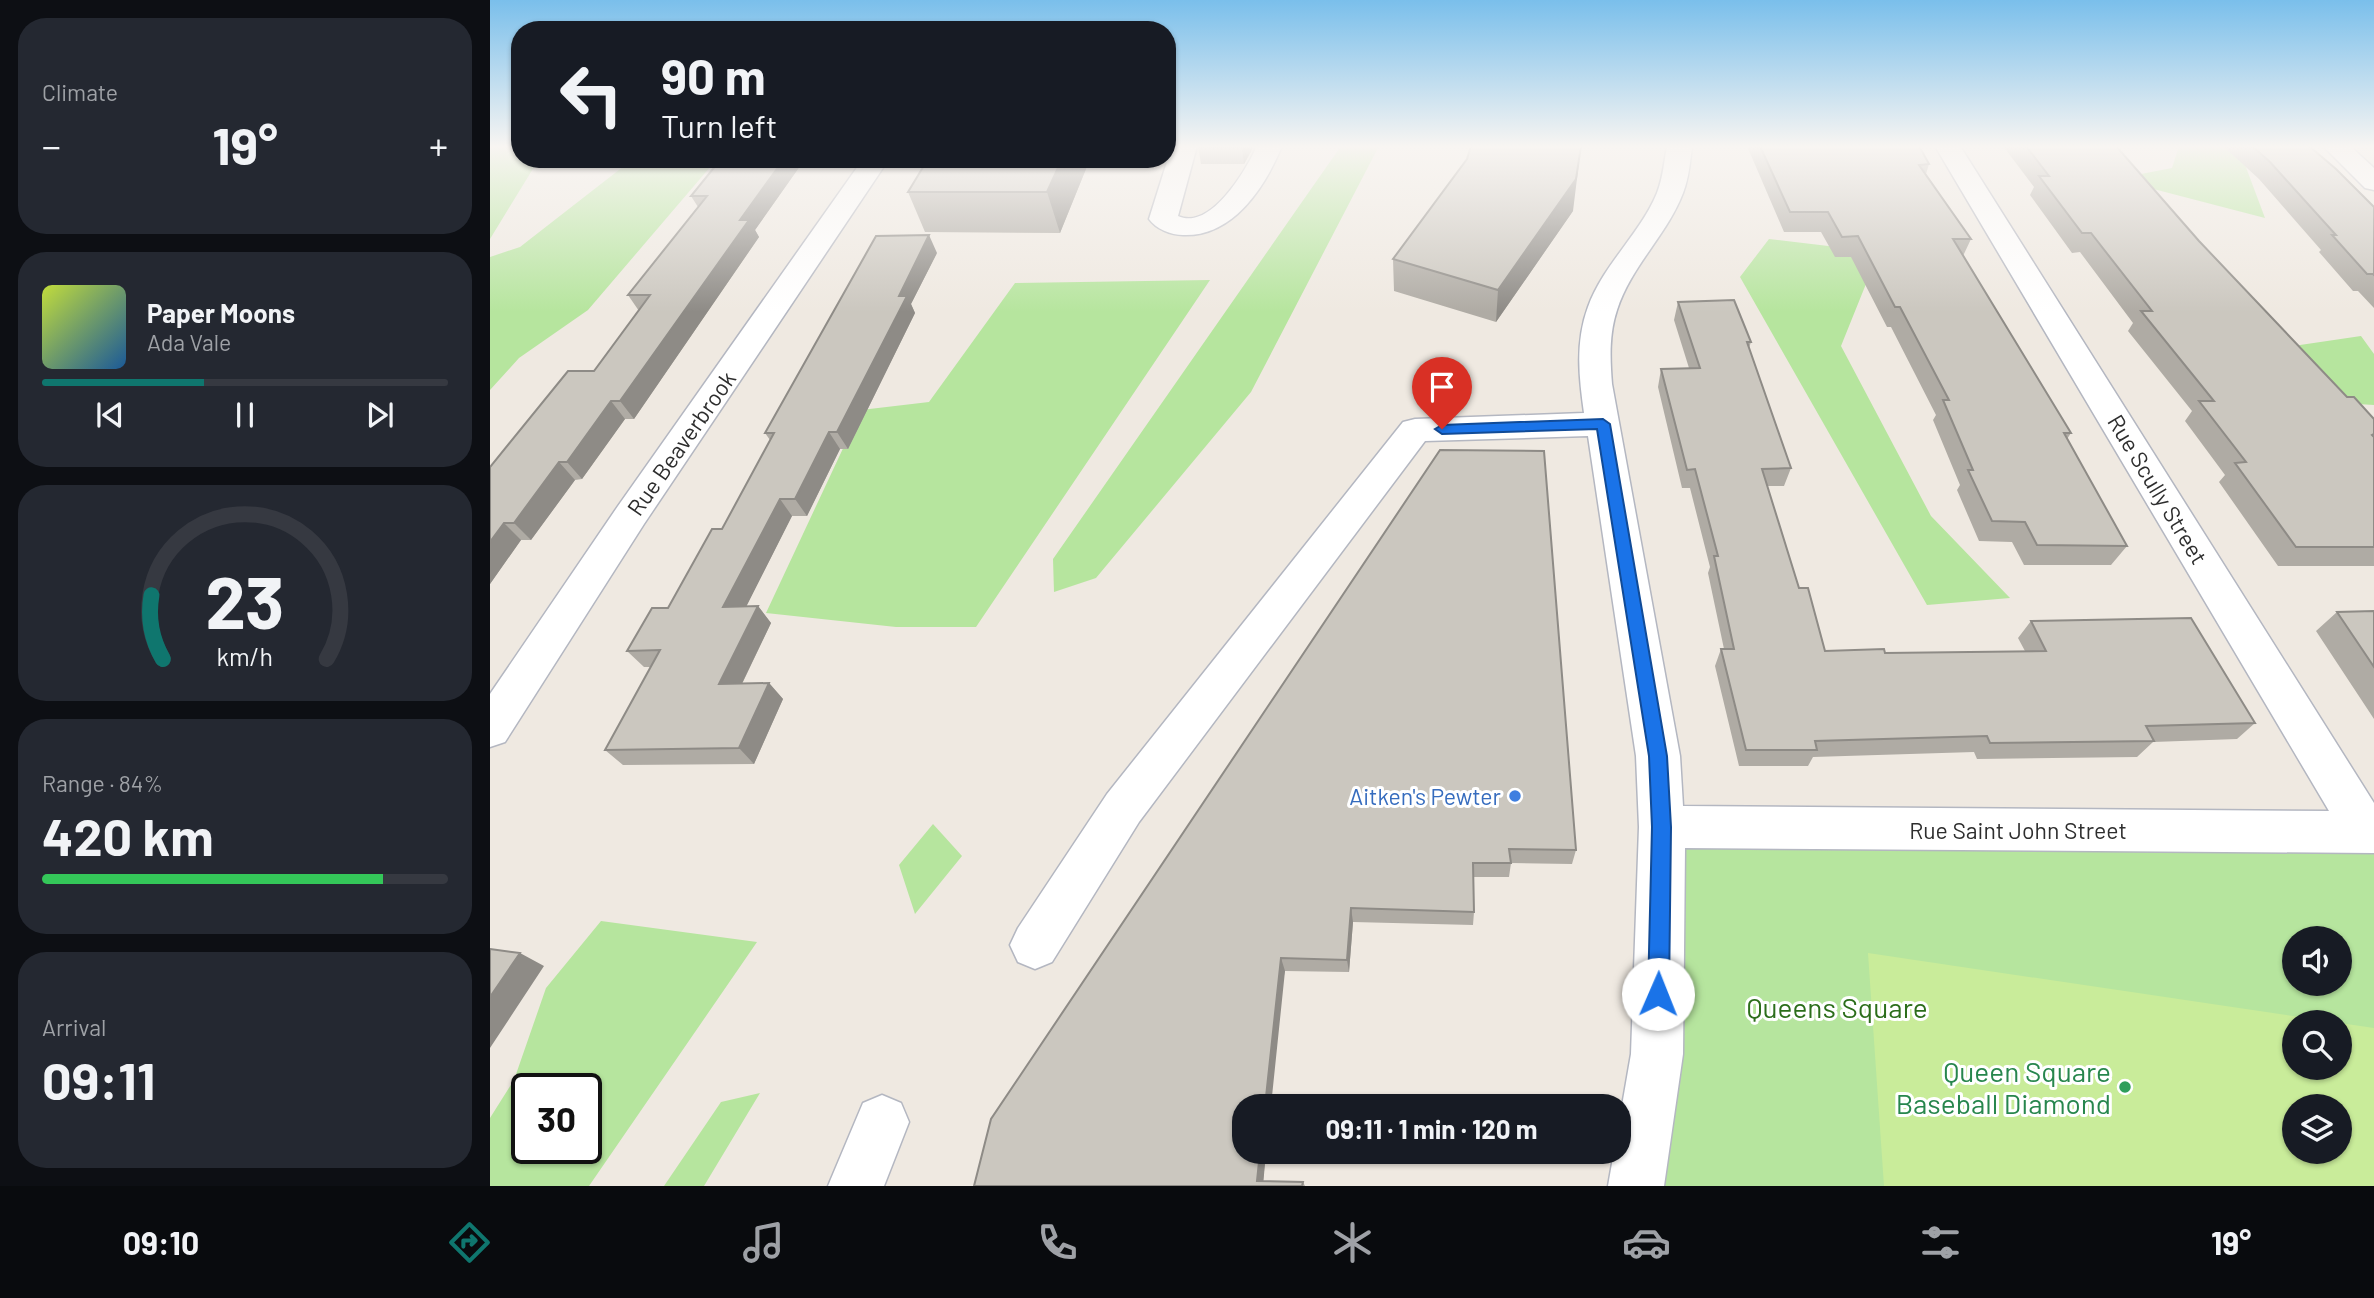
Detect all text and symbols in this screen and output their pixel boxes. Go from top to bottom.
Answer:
text: 90 m [661,46,766,105]
icon: left [546,49,637,140]
text: Climate [42,78,118,106]
text: Turn left [661,106,778,144]
text: 19° [212,113,278,175]
text: − [42,122,61,168]
text: + [429,122,448,168]
text: Paper Moons [147,297,295,328]
text: Ada Vale [147,328,231,356]
pin [1412,357,1472,429]
street label: Rue Beaverbrook [621,365,741,521]
icon: arrive [1423,368,1461,406]
icon: previous [91,396,129,434]
icon: pause [226,396,264,434]
icon: next [361,396,399,434]
street label: Rue Scully Street [2102,409,2214,569]
text: 23 [205,556,285,644]
text: km/h [217,641,273,671]
text: Range · 84% [42,769,163,797]
place label: Aitken's Pewter [1349,782,1502,810]
marker: Aitken's Pewter [1507,788,1523,804]
text: 420 km [42,804,214,866]
street label: Rue Saint John Street [1909,816,2127,844]
map controls [2282,926,2352,1164]
button: sound [2282,926,2352,996]
position arrow [1621,957,1695,1031]
park label: Queens Square [1746,990,1928,1024]
button: search [2282,1010,2352,1080]
text: Arrival [42,1013,106,1041]
text: 09:11 [42,1048,155,1110]
place label: Queen Square Baseball Diamond [1896,1054,2111,1120]
speed limit sign: 30 [511,1073,602,1164]
marker: Queen Square Baseball Diamond [2117,1079,2133,1095]
button: layers [2282,1094,2352,1164]
text: 09:11 · 1 min · 120 m [1325,1113,1538,1144]
icon: directions [445,1218,494,1267]
icon: music [739,1218,788,1267]
icon: phone [1033,1218,1082,1267]
icon: climate [1328,1218,1377,1267]
icon: car [1622,1218,1671,1267]
icon: filters [1916,1218,1965,1267]
text: 09:10 [123,1223,199,1261]
text: 19° [2211,1223,2251,1261]

